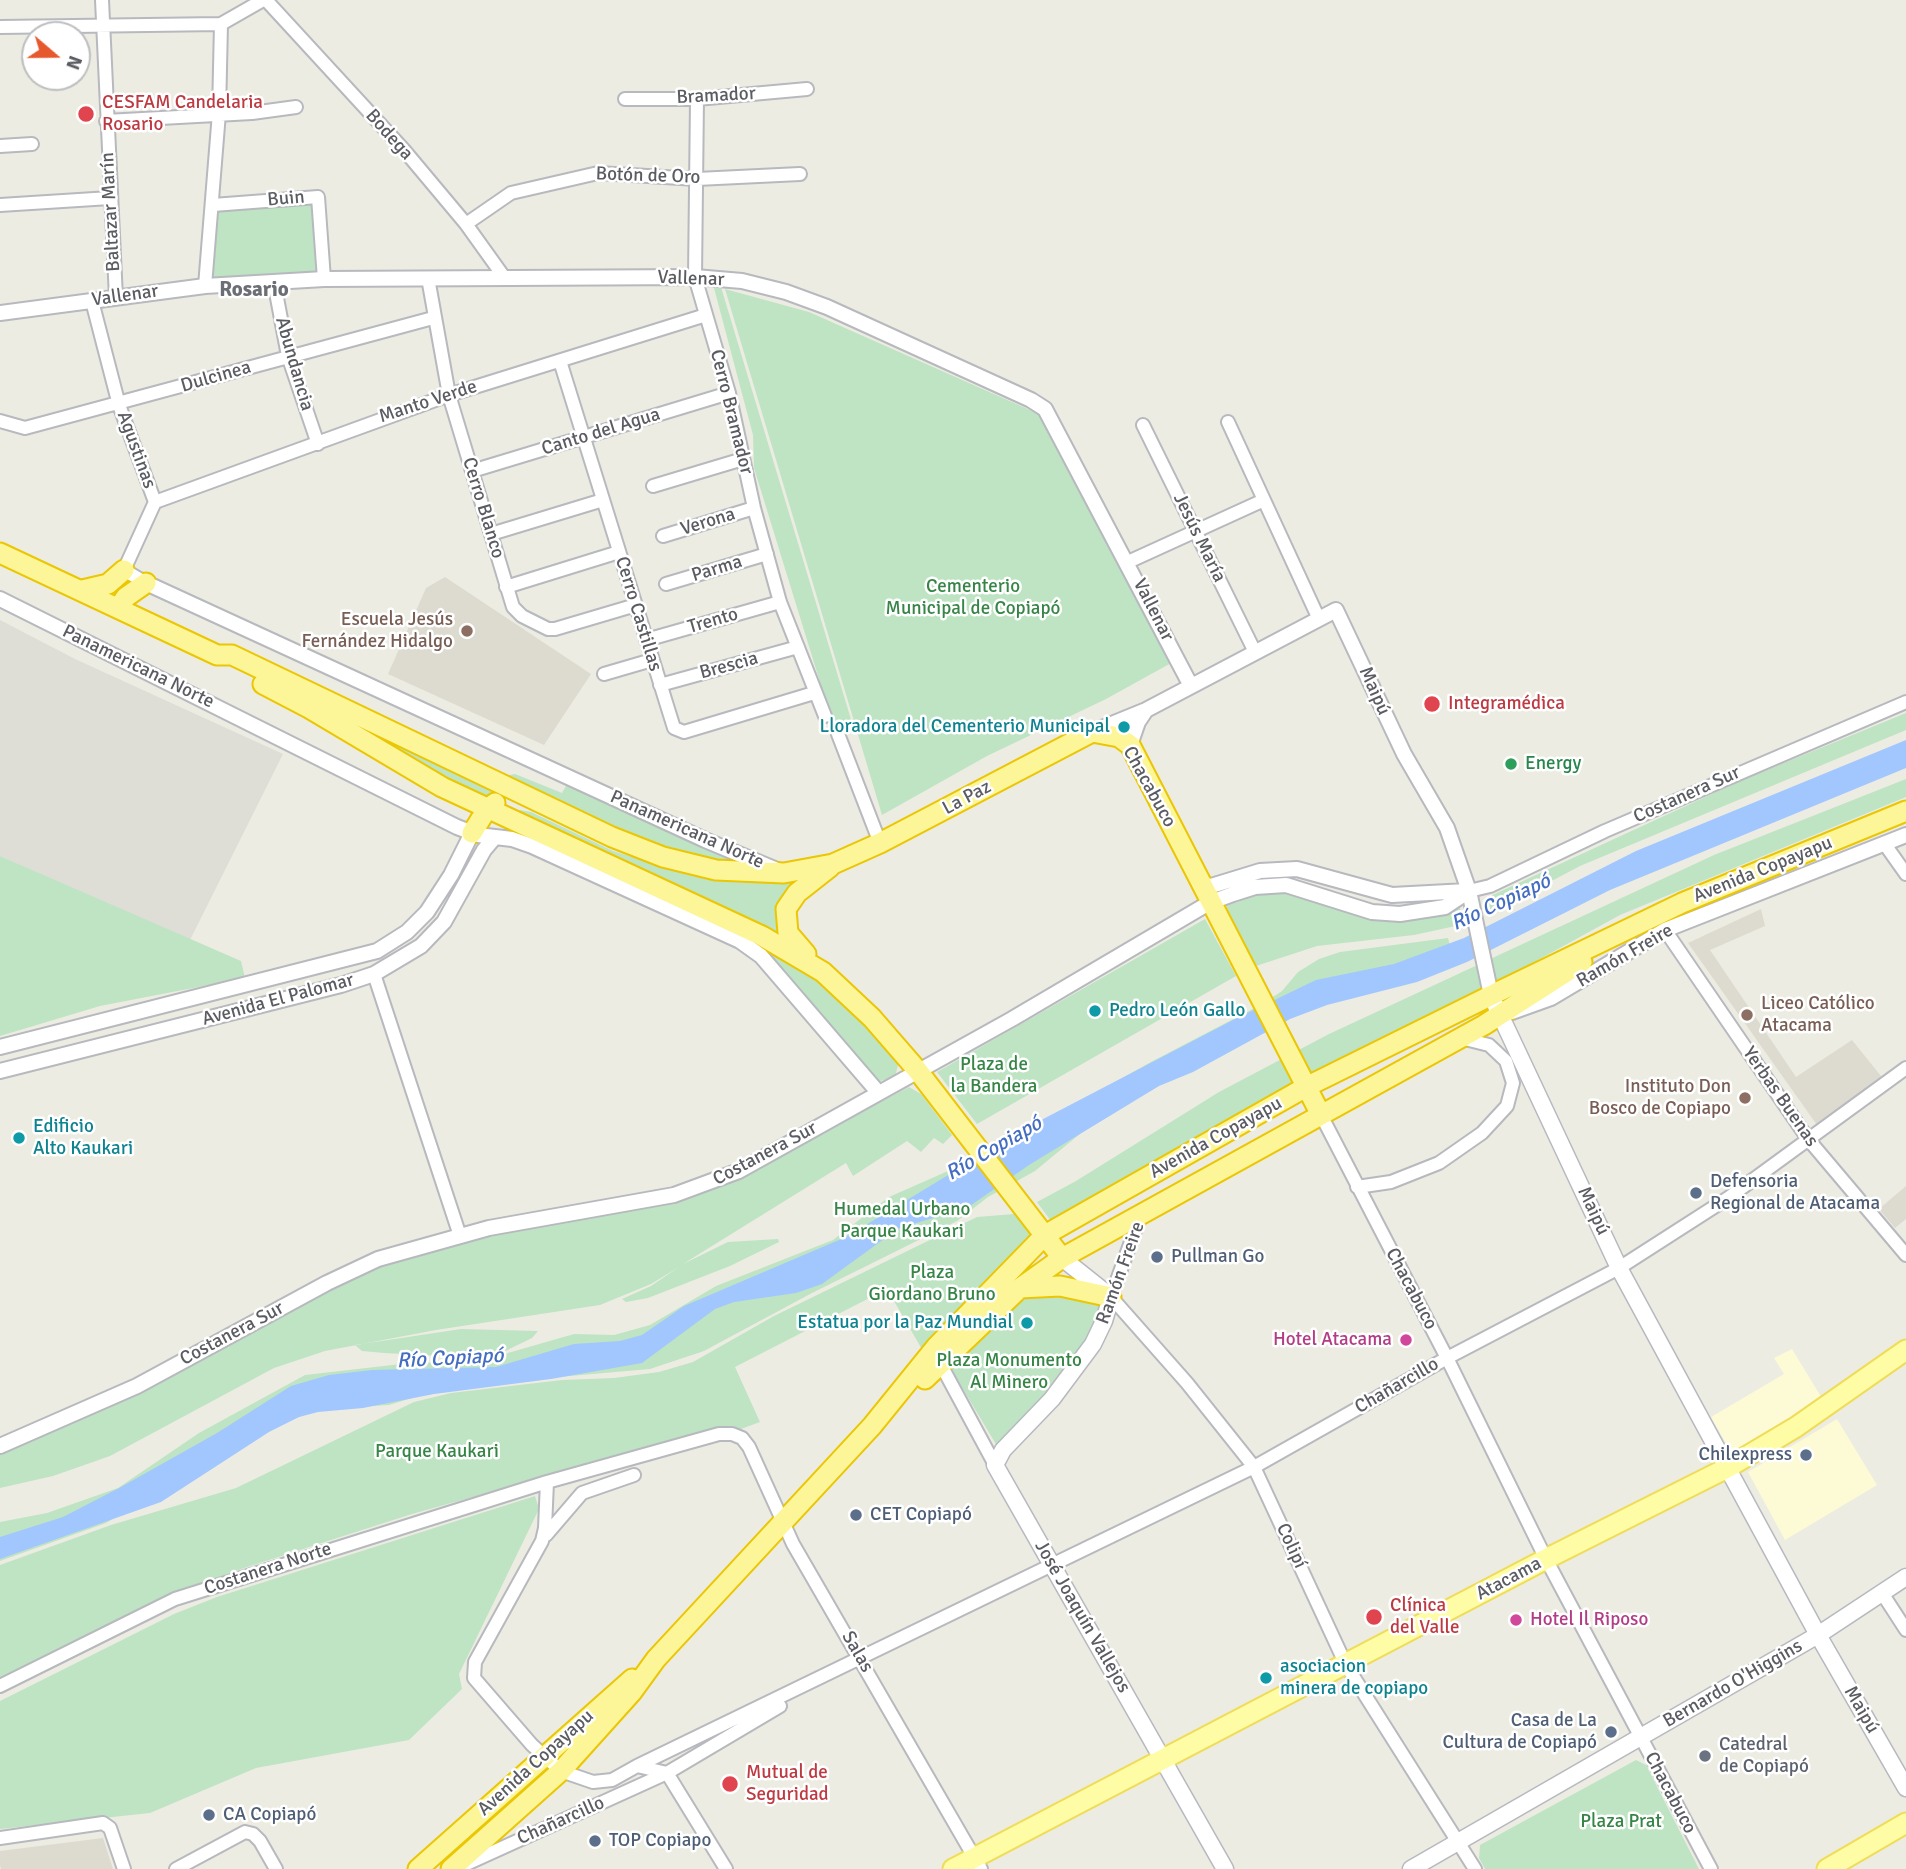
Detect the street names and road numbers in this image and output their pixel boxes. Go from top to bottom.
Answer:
street label: Bramador [676,83,756,109]
street label: Bodega [360,105,418,165]
street label: Baltazar Marín [96,152,126,272]
street label: Botón de Oro [595,163,701,189]
street label: Buin [266,186,306,212]
street label: Vallenar [657,266,725,292]
street label: Vallenar [90,280,160,312]
street label: Abundancia [270,315,318,413]
street label: Cerro Bramador [704,347,758,477]
street label: Dulcinea [178,356,254,398]
street label: Manto Verde [376,375,480,429]
street label: Canto del Agua [539,403,663,461]
street label: Agustinas [112,408,160,492]
street label: Cerro Blanco [457,455,509,561]
street label: Jesús María [1168,490,1230,586]
street label: Verona [678,503,738,541]
street label: Parma [689,551,745,587]
street label: Cerro Castillas [610,554,666,674]
street label: Vallenar [1128,575,1178,645]
street label: Trento [685,603,741,639]
street label: Panamericana Norte [58,620,218,714]
street label: Brescia [697,647,761,685]
street label: Maipú [1353,663,1395,719]
street label: Chacabuco [1117,743,1181,831]
street label: Costanera Sur [1630,761,1744,829]
street label: La Paz [939,776,995,820]
street label: Panamericana Norte [607,786,767,874]
street label: Avenida Copayapu [1690,832,1836,908]
street label: Ramón Freire [1573,919,1677,993]
street label: Avenida El Palomar [200,969,356,1031]
street label: Yerbas Buenas [1737,1043,1823,1151]
street label: Avenida Copayapu [1146,1092,1286,1184]
street label: Costanera Sur [709,1117,821,1191]
street label: Maipú [1572,1183,1614,1239]
street label: Ramón Freire [1092,1219,1150,1327]
street label: Chacabuco [1380,1244,1442,1334]
street label: Costanera Sur [176,1297,288,1371]
street label: Chañarcillo [1351,1353,1443,1419]
street label: Colipí [1271,1520,1311,1572]
street label: José Joaquín Vallejos [1029,1537,1135,1697]
street label: Costanera Norte [201,1538,335,1600]
street label: Atacama [1472,1552,1546,1606]
street label: Salas [836,1627,878,1677]
street label: Bernardo O'Higgins [1659,1635,1807,1733]
street label: Maipú [1838,1682,1884,1738]
street label: Avenida Copayapu [473,1705,599,1821]
street label: Chacabuco [1639,1748,1701,1838]
street label: Chañarcillo [514,1792,608,1850]

